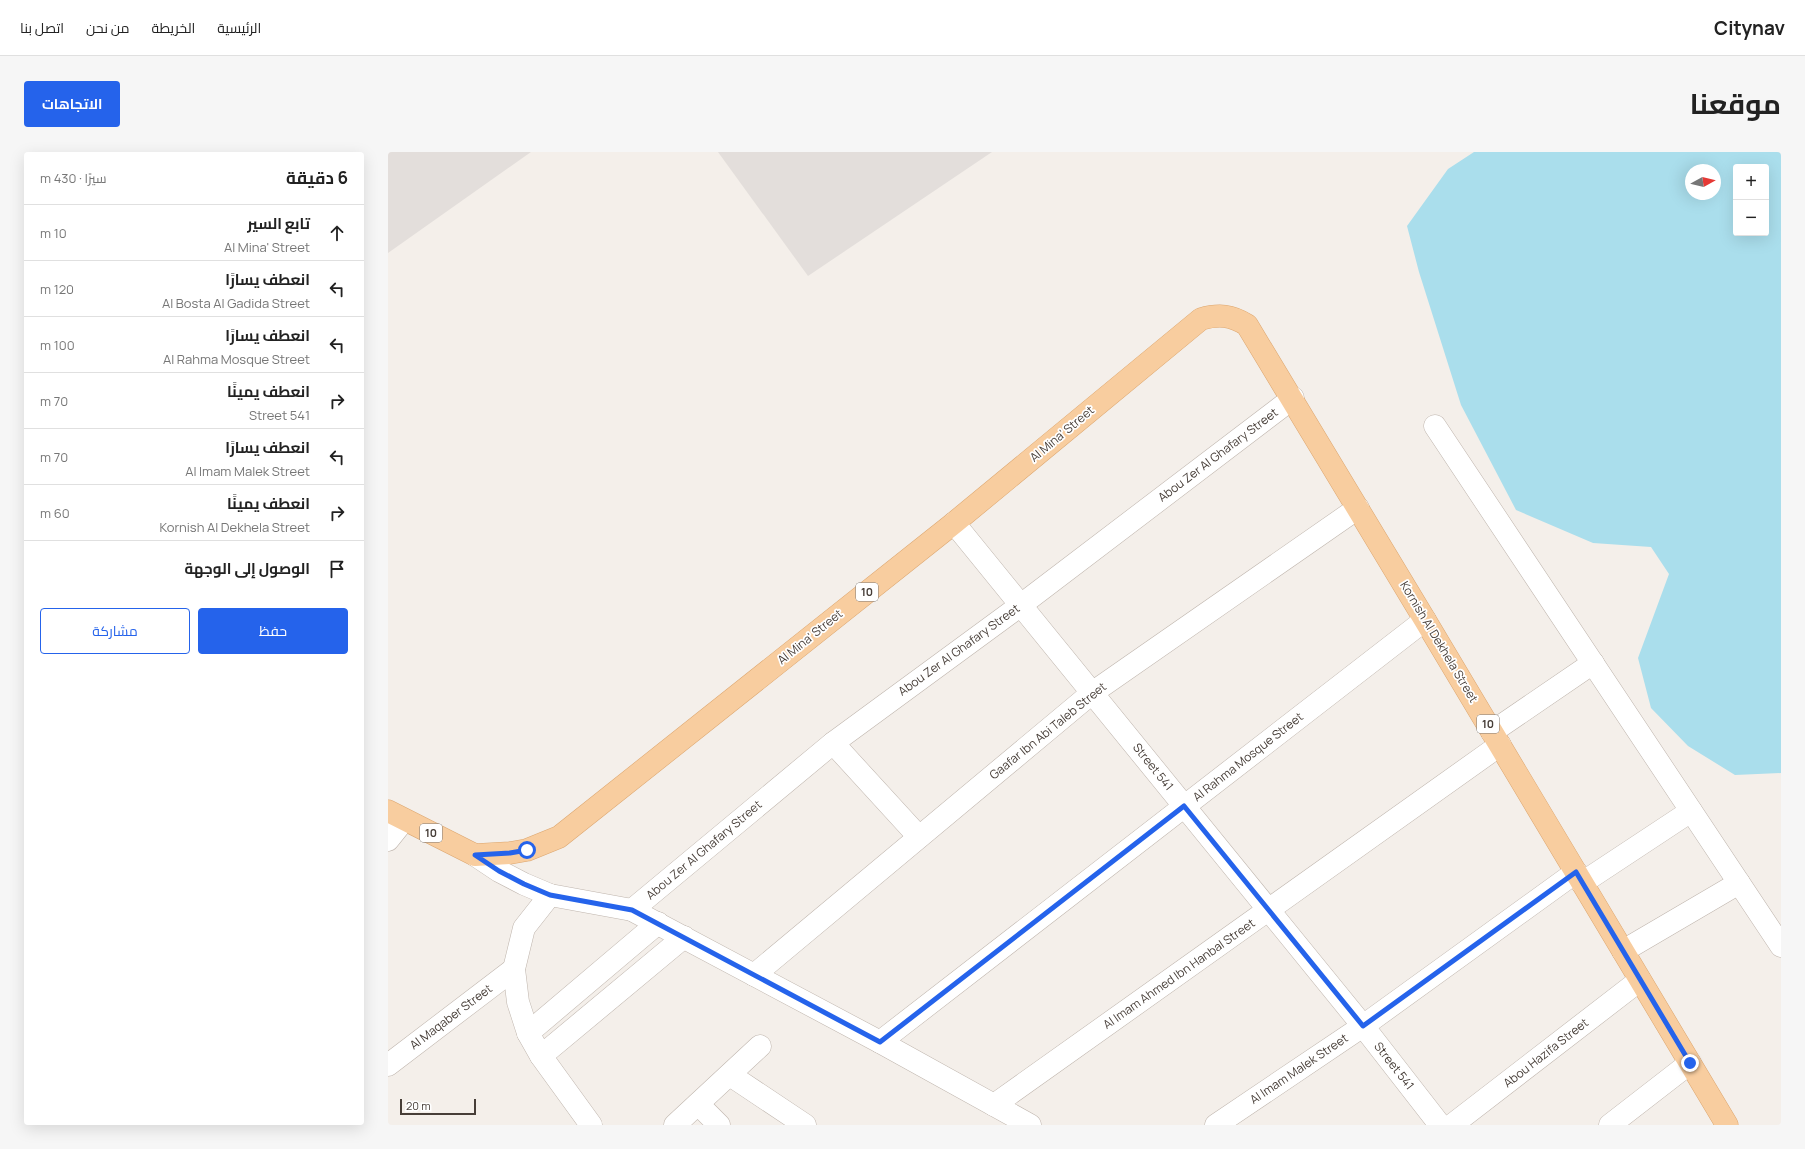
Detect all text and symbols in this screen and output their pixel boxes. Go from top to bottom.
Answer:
text: Citynav [1714,15,1785,41]
text: اتصل بنا [20,18,64,37]
text: من نحن [86,18,130,37]
text: الخريطة [152,18,195,37]
text: الرئيسية [217,18,261,37]
button: الاتجاهات [24,81,120,127]
text: موقعنا [1690,84,1781,122]
north arrow [1685,164,1721,200]
map controls [1733,164,1769,236]
button: + [1733,164,1769,200]
text: 6 دقيقة [286,166,348,189]
text: سيرًا · 430 m [40,169,107,187]
button: − [1733,200,1769,236]
text: تابع السير [247,213,310,234]
icon: ahead [326,222,348,244]
text: 10 m [40,224,67,242]
text: Al Mina' Street [224,238,310,256]
text: انعطف يسارًا [225,269,310,290]
icon: left [326,278,348,300]
text: 120 m [40,280,74,298]
text: Al Bosta Al Gadida Street [162,294,310,312]
text: انعطف يسارًا [225,325,310,346]
icon: left [326,334,348,356]
text: 100 m [40,336,75,354]
text: Al Rahma Mosque Street [163,350,310,368]
text: انعطف يمينًا [227,381,310,402]
icon: right [326,390,348,412]
text: 70 m [40,392,68,410]
street label: Al Mina' Street [1026,401,1098,466]
street label: Abou Zer Al Ghafary Street [1154,404,1281,505]
text: Street 541 [249,406,310,424]
text: انعطف يسارًا [225,437,310,458]
icon: left [326,446,348,468]
text: 70 m [40,448,68,466]
text: Al Imam Malek Street [185,462,310,480]
text: انعطف يمينًا [227,493,310,514]
icon: right [326,502,348,524]
text: 60 m [40,504,70,522]
text: Kornish Al Dekhela Street [160,518,310,536]
text: الوصول إلى الوجهة [184,558,310,579]
icon: arrive [326,558,348,580]
street label: Kornish Al Dekhela Street [1396,578,1483,706]
road number: 10 [856,583,878,601]
street label: Abou Zer Al Ghafary Street [894,600,1023,700]
street label: Al Mina' Street [773,605,846,668]
button: مشاركة [40,608,190,654]
button: حفظ [198,608,348,654]
street label: Gaafar Ibn Abi Taleb Street [986,678,1110,783]
street label: Al Rahma Mosque Street [1189,708,1307,805]
road number: 10 [1477,715,1499,733]
street label: Street 541 [1129,739,1178,794]
street label: Abou Zer Al Ghafary Street [642,796,765,903]
road number: 10 [420,824,442,842]
route start [518,841,536,859]
street label: Al Imam Ahmed Ibn Hanbal Street [1099,914,1258,1033]
street label: Al Maqaber Street [406,980,496,1053]
street label: Abou Hazifa Street [1500,1014,1592,1091]
street label: Al Imam Malek Street [1246,1029,1351,1108]
street label: Street 541 [1370,1038,1418,1093]
route end [1681,1054,1699,1072]
scale bar [400,1097,476,1116]
text: 20 m [406,1098,431,1113]

